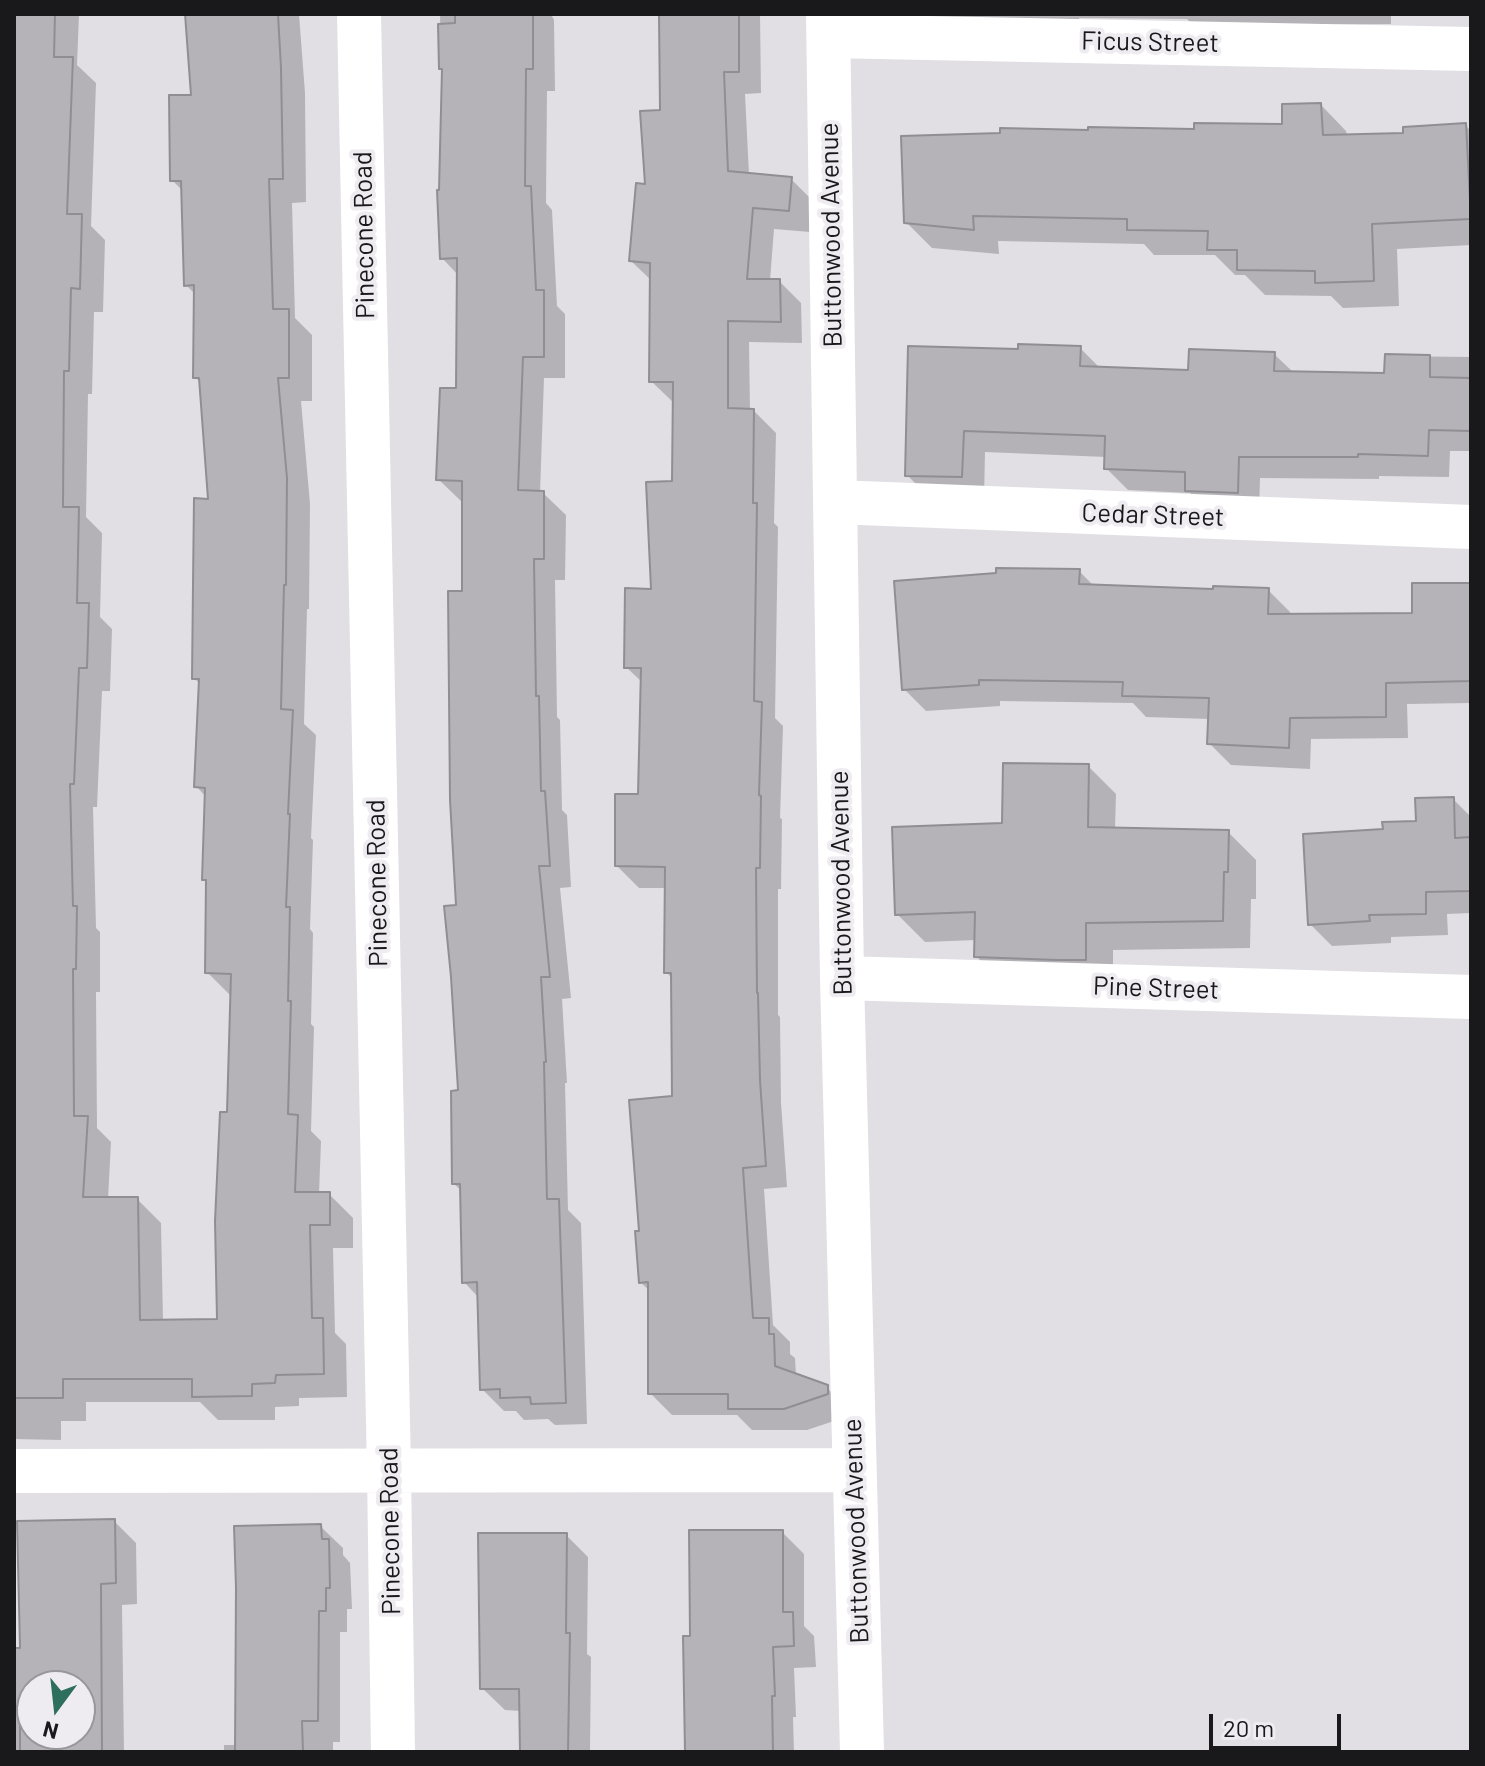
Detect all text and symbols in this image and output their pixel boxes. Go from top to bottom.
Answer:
street label: Ficus Street [1081,25,1219,59]
street label: Buttonwood Avenue [813,122,849,348]
street label: Pinecone Road [347,151,381,319]
street label: Cedar Street [1081,497,1225,533]
street label: Buttonwood Avenue [823,770,859,996]
street label: Pinecone Road [360,799,394,967]
street label: Pine Street [1093,970,1219,1006]
street label: Buttonwood Avenue [836,1418,876,1644]
street label: Pinecone Road [373,1447,407,1615]
north arrow [16,1670,96,1750]
scale bar [1213,1698,1345,1748]
text: 20 m [1223,1713,1274,1742]
text: N [40,1717,61,1746]

